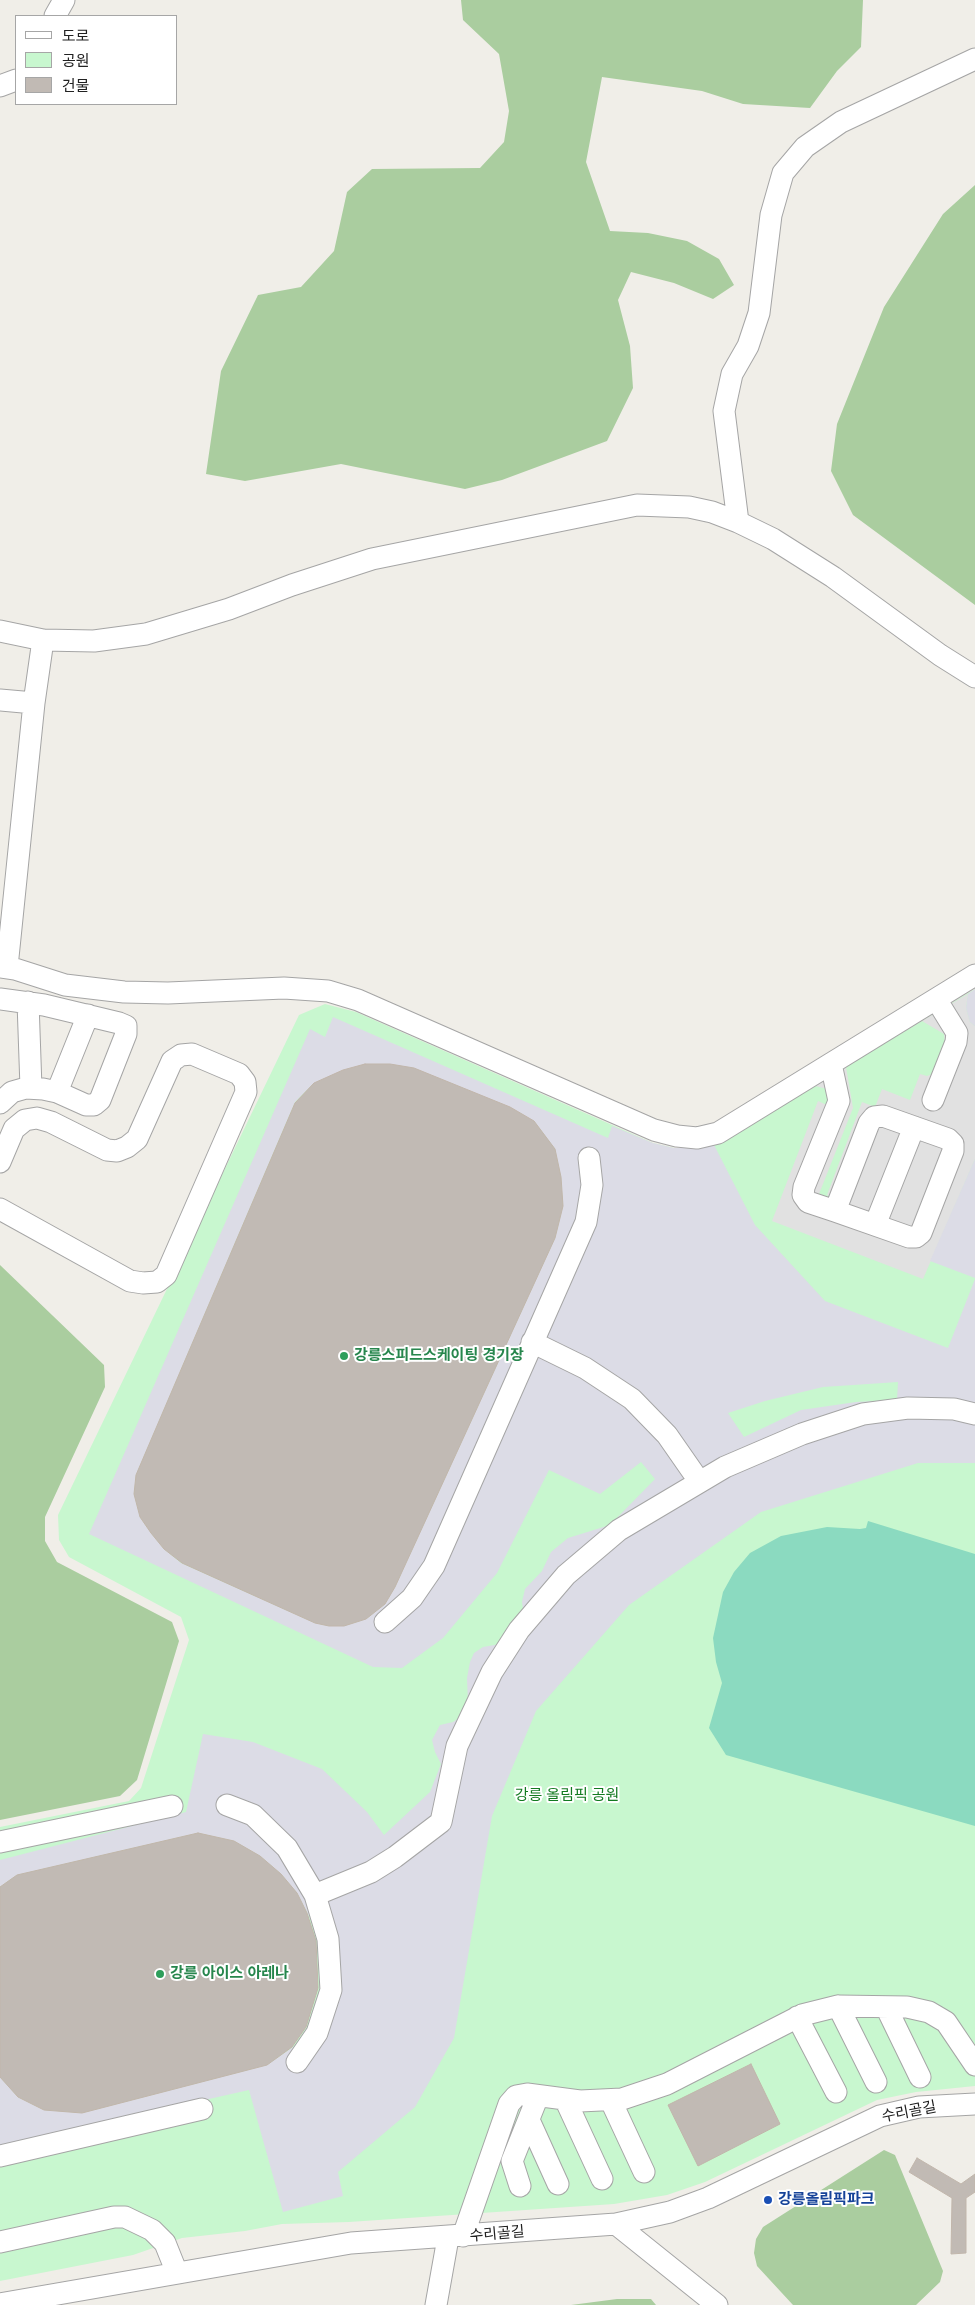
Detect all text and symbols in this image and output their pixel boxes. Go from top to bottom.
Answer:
legend [15,15,178,105]
text: 도로 [62,26,90,45]
text: 공원 [62,51,90,70]
text: 건물 [62,76,90,95]
place label: 강릉스피드스케이팅 경기장 [354,1347,524,1365]
marker: 강릉스피드스케이팅 경기장 [338,1350,350,1362]
park label: 강릉 올림픽 공원 [515,1787,619,1805]
place label: 강릉 아이스 아레나 [170,1965,289,1983]
marker: 강릉 아이스 아레나 [154,1968,166,1980]
street label: 수리골길 [880,2098,938,2126]
place label: 강릉올림픽파크 [778,2191,875,2209]
marker: 강릉올림픽파크 [762,2194,774,2206]
street label: 수리골길 [469,2223,525,2245]

